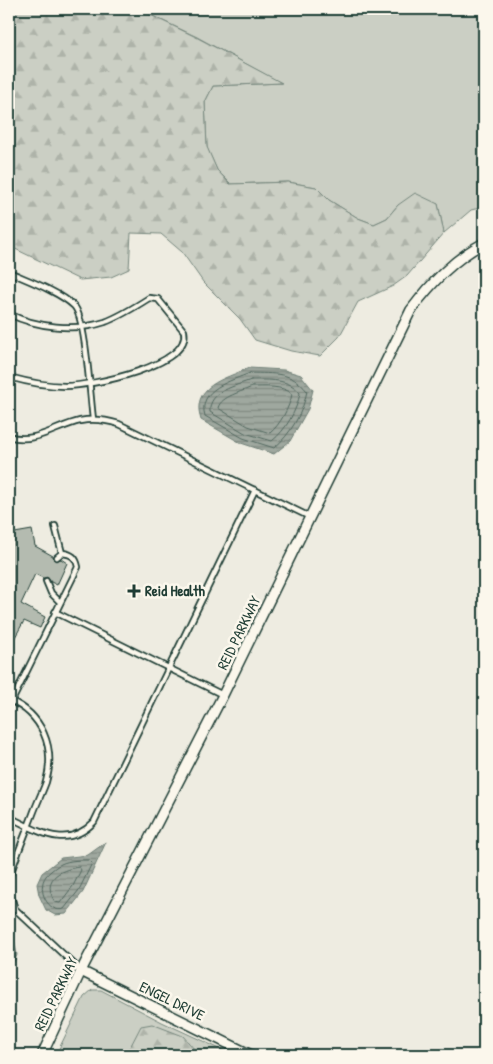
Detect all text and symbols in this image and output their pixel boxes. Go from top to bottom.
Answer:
place label: Reid Health [145,580,205,601]
marker: Reid Health [127,584,141,598]
street label: REID PARKWAY [212,592,266,673]
street label: REID PARKWAY [29,953,83,1034]
street label: ENGEL DRIVE [136,976,209,1025]

